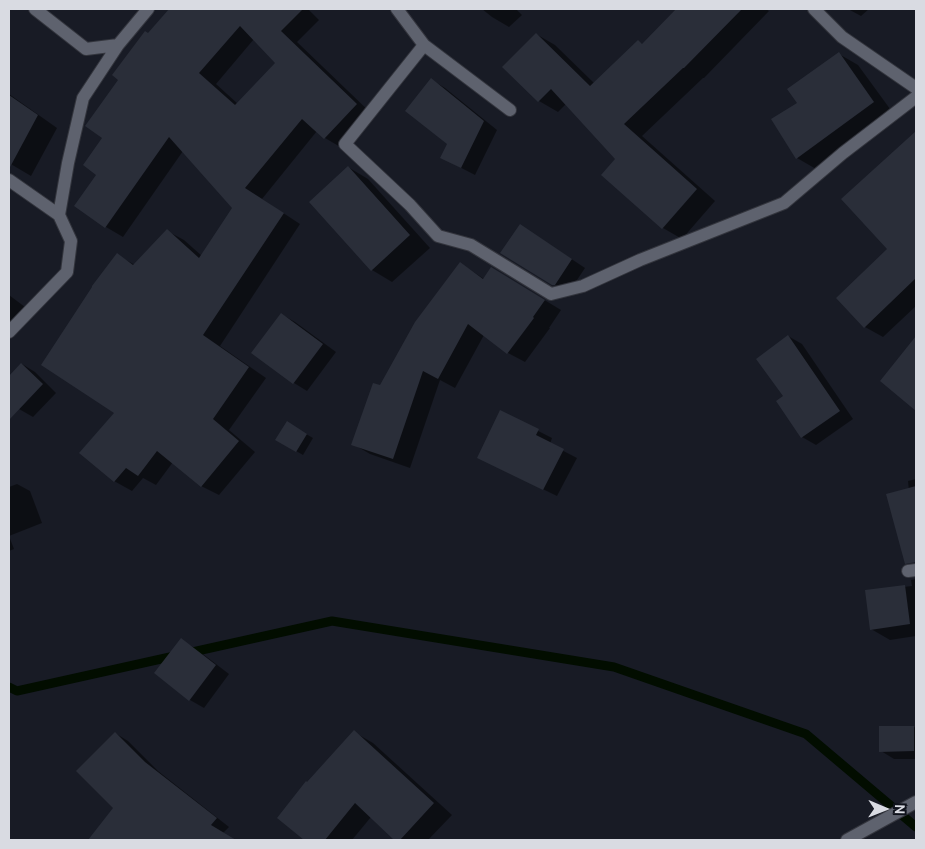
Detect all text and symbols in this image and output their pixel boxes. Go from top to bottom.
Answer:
north arrow [860,784,910,834]
text: N [891,804,909,814]

